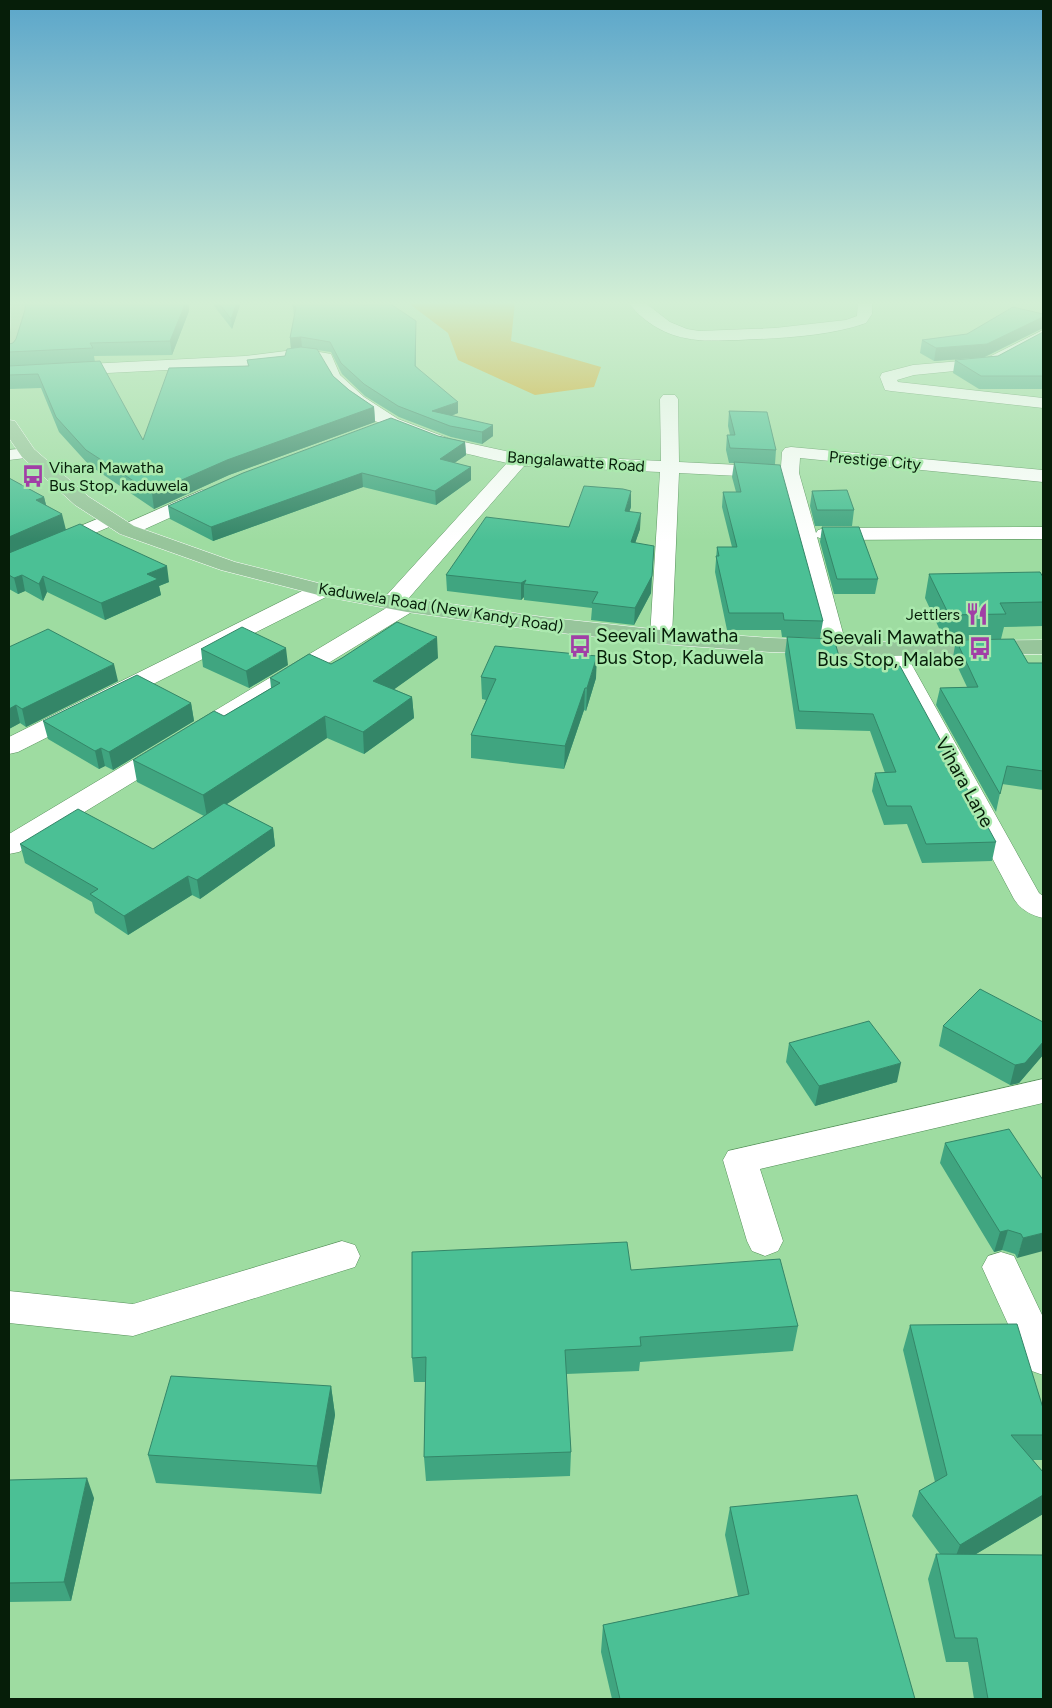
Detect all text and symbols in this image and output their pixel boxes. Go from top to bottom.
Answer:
street label: Bangalawatte Road [506,447,645,476]
street label: Prestige City [828,447,922,474]
place label: Vihara Mawatha Bus Stop, kaduwela [49,458,188,495]
bus stop icon: Vihara Mawatha Bus Stop, kaduwela [20,463,46,489]
street label: Kaduwela Road (New Kandy Road) [317,579,565,636]
restaurant icon: Jettlers [964,601,990,627]
place label: Jettlers [906,605,960,624]
place label: Seevali Mawatha Bus Stop, Kaduwela [596,624,764,669]
place label: Seevali Mawatha Bus Stop, Malabe [817,626,964,671]
bus stop icon: Seevali Mawatha Bus Stop, Kaduwela [567,633,593,659]
bus stop icon: Seevali Mawatha Bus Stop, Malabe [967,635,993,661]
street label: Vihara Lane [930,733,999,831]

